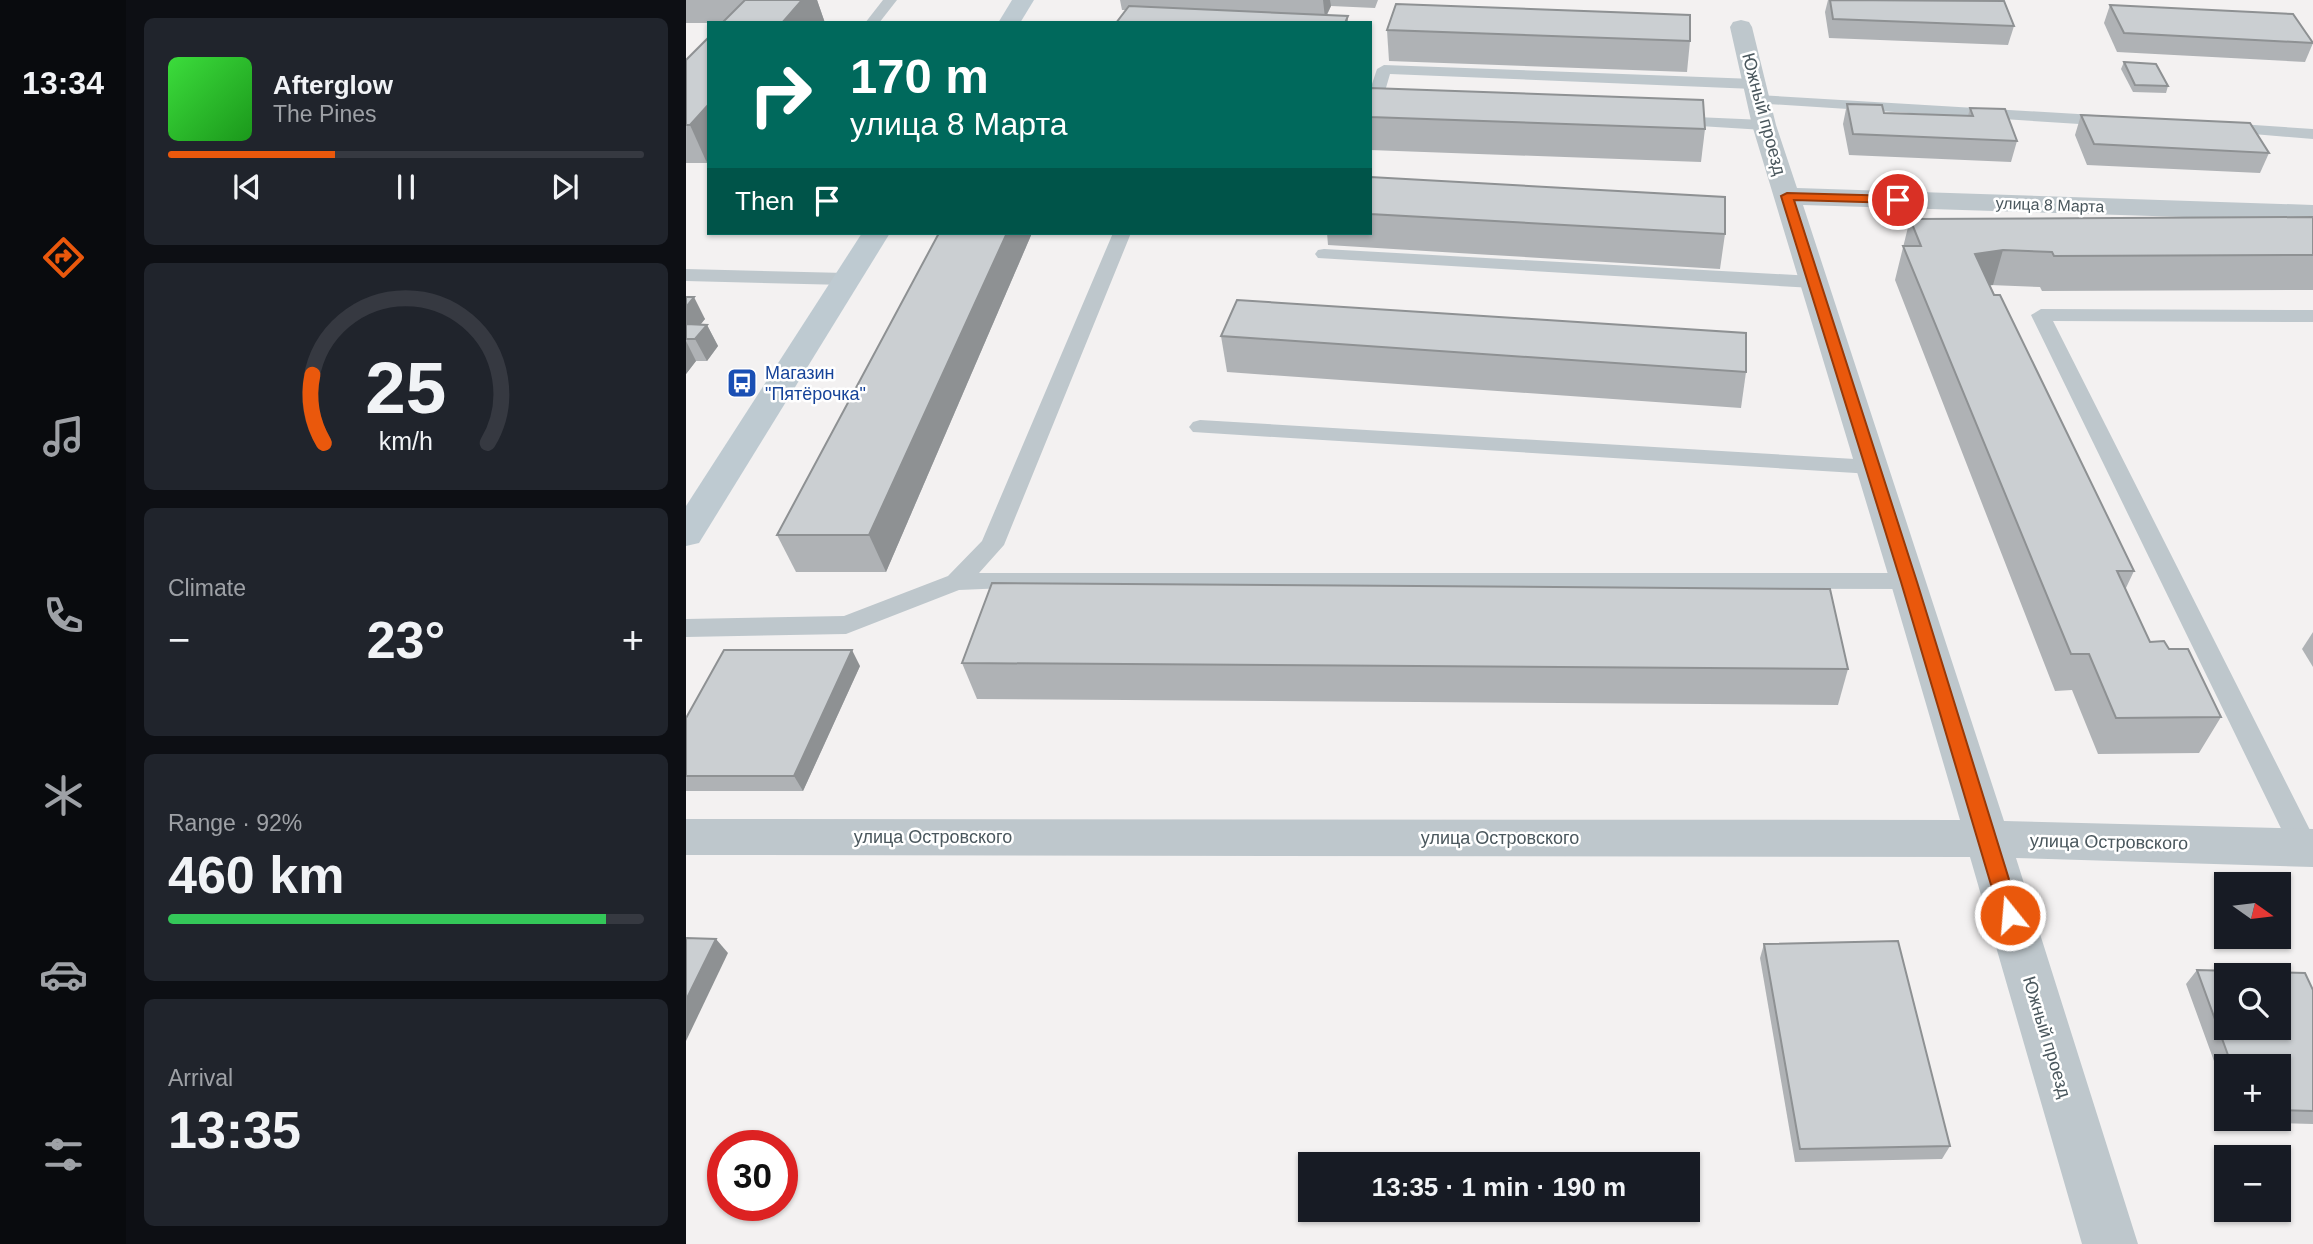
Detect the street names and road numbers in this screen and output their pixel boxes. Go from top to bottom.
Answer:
street label: Южный проезд [1738,51,1790,178]
street label: улица 8 Марта [1995,195,2105,215]
street label: улица Островского [854,827,1012,847]
street label: улица Островского [1421,828,1579,848]
street label: улица Островского [2030,831,2188,853]
street label: Южный проезд [2019,974,2075,1101]

